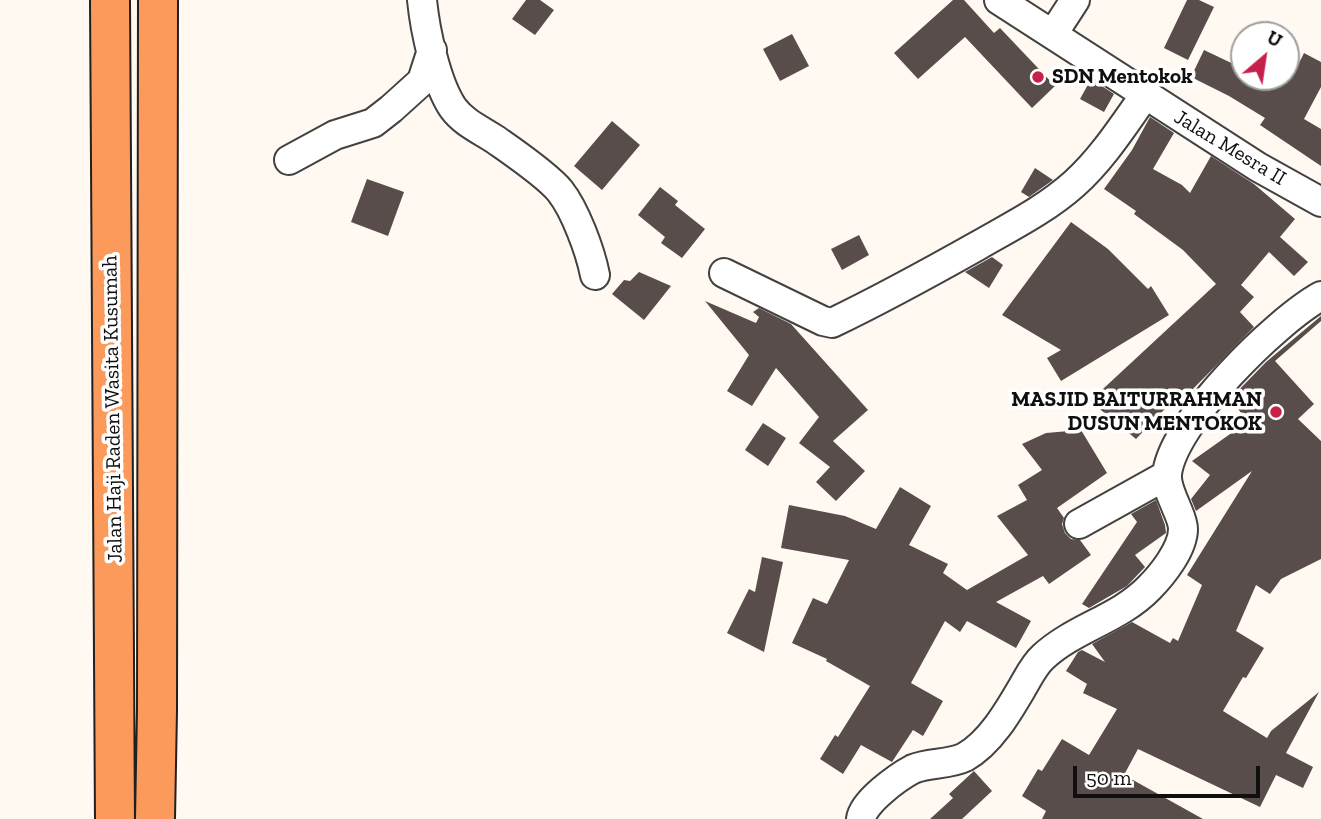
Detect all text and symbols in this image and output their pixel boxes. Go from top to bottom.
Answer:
north arrow [1230,21,1300,91]
text: U [1263,26,1286,52]
place label: SDN Mentokok [1052,64,1193,90]
marker: SDN Mentokok [1030,69,1046,85]
street label: Jalan Mesra II [1169,105,1291,191]
street label: Jalan Haji Raden Wasita Kusumah [98,255,128,563]
place label: MASJID BAITURRAHMAN DUSUN MENTOKOK [1011,387,1262,437]
marker: MASJID BAITURRAHMAN DUSUN MENTOKOK [1268,404,1284,420]
scale bar [1076,752,1263,796]
text: 50 m [1086,765,1132,790]

